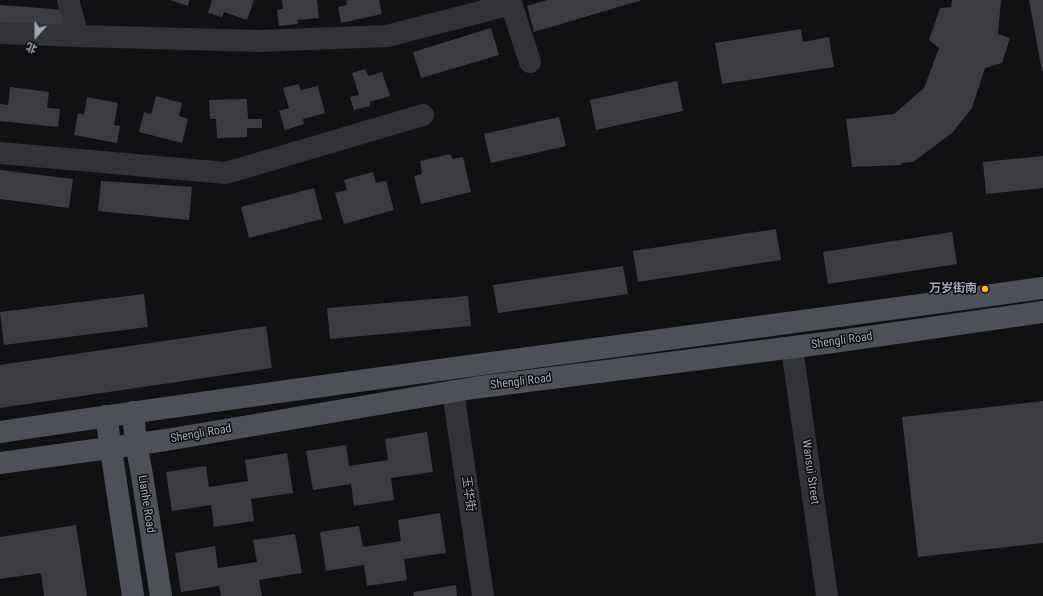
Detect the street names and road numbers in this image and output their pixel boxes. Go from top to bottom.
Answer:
street label: Shengli Road [810,330,874,352]
street label: Shengli Road [489,371,553,393]
street label: Shengli Road [169,422,233,446]
street label: Wansui Street [798,439,822,505]
street label: Lianhe Road [134,474,158,534]
street label: 玉华街 [458,475,478,513]

